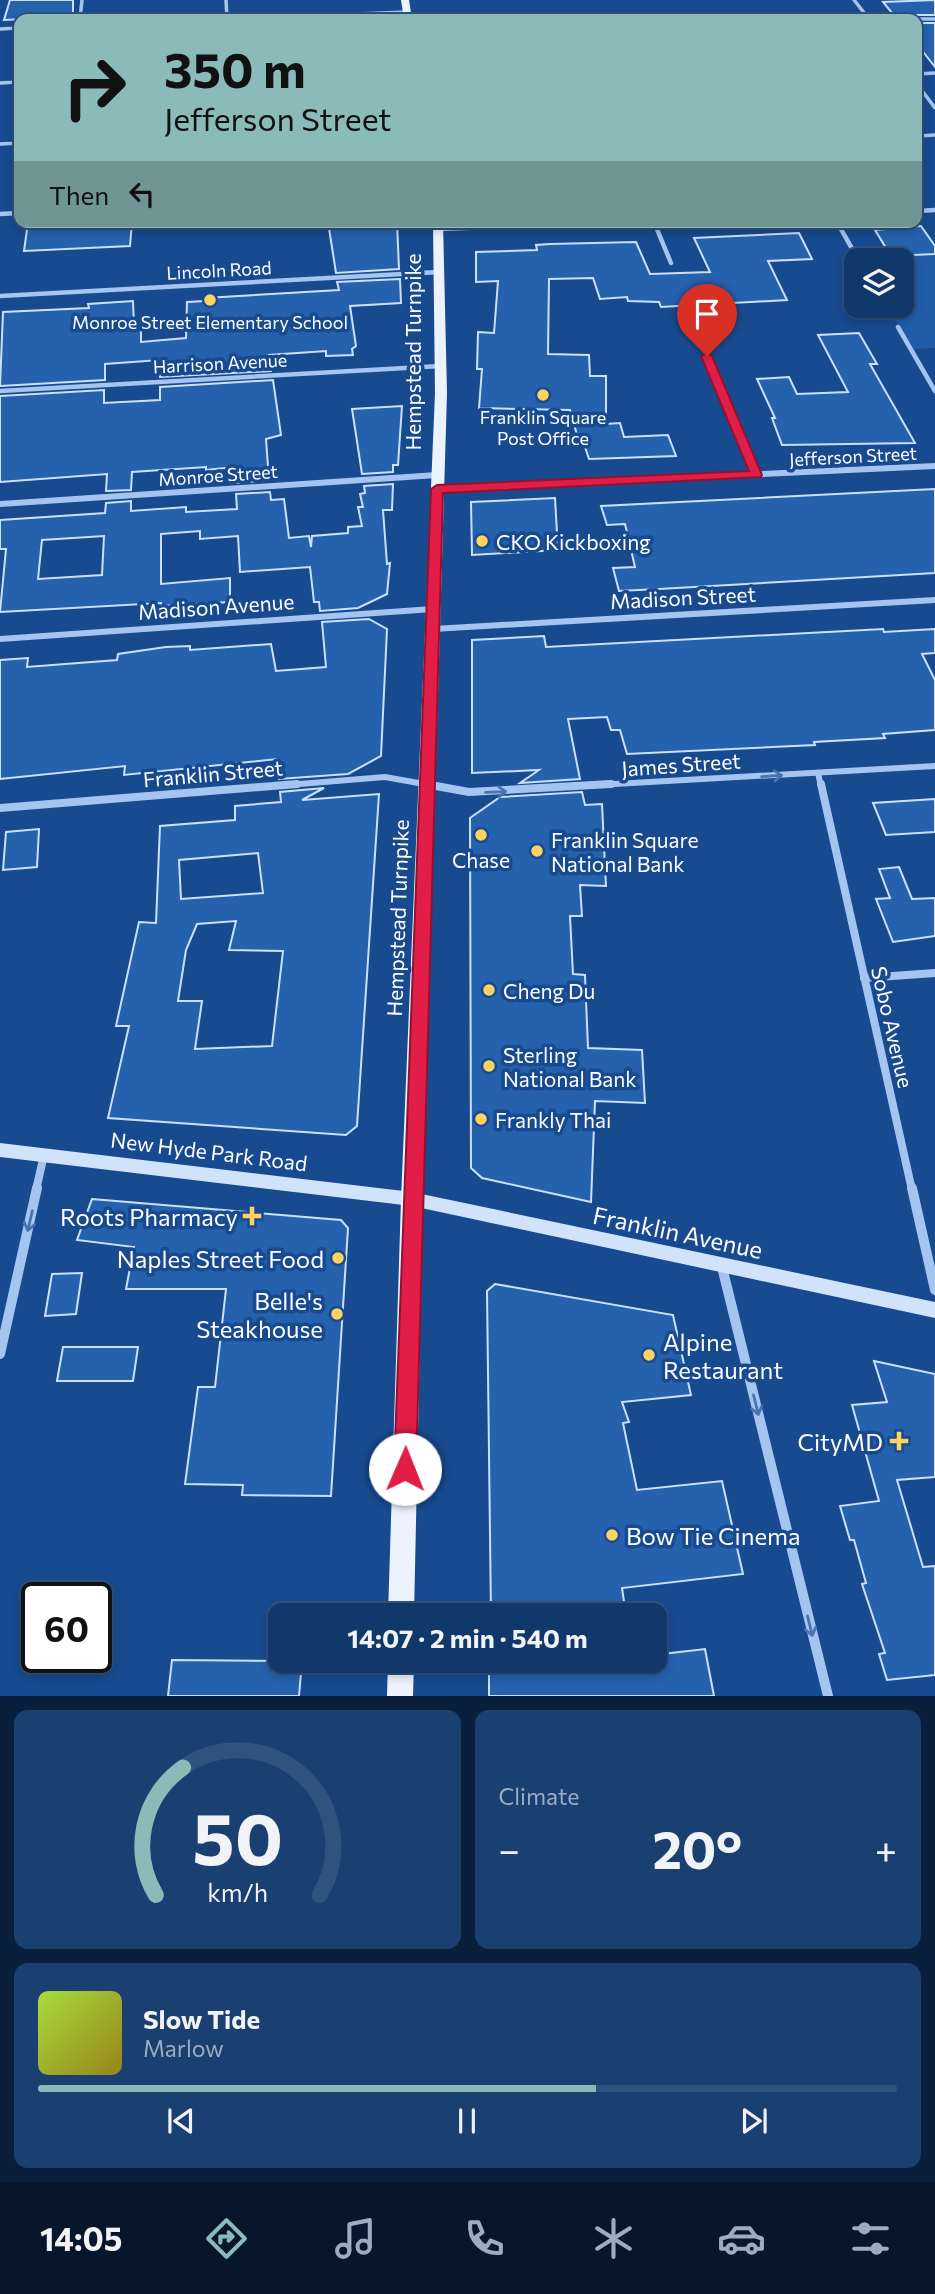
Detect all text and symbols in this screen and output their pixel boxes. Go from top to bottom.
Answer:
text: 350 m [164,38,306,98]
icon: right [49,42,140,133]
text: Jefferson Street [164,98,391,138]
icon: left [123,175,161,213]
text: Then [49,179,109,210]
map controls [844,248,914,318]
button: layers [844,248,914,318]
street label: Hempstead Turnpike [400,253,425,451]
street label: Lincoln Road [166,256,272,284]
pin [677,284,737,356]
marker: Monroe Street Elementary School [202,292,218,308]
icon: arrive [688,295,726,333]
place label: Monroe Street Elementary School [72,311,348,333]
street label: Harrison Avenue [152,348,288,378]
marker: Franklin Square Post Office [535,387,551,403]
place label: Franklin Square Post Office [480,406,606,449]
street label: Jefferson Street [789,442,917,470]
street label: Monroe Street [158,460,278,490]
place label: CKO Kickboxing [496,529,651,554]
marker: CKO Kickboxing [474,533,490,549]
street label: Madison Street [609,581,757,613]
street label: Madison Avenue [137,588,295,624]
street label: James Street [621,747,741,781]
street label: Franklin Street [142,754,284,792]
one-way arrow [761,769,784,782]
one-way arrow [485,785,508,798]
street label: Hempstead Turnpike [381,819,413,1017]
marker: Chase [473,827,489,843]
place label: Franklin Square National Bank [551,827,699,876]
marker: Franklin Square National Bank [529,843,545,859]
place label: Chase [452,847,510,872]
street label: Sobo Avenue [867,964,919,1090]
place label: Cheng Du [503,978,595,1003]
marker: Cheng Du [481,982,497,998]
place label: Sterling National Bank [503,1042,637,1091]
marker: Sterling National Bank [481,1058,497,1074]
place label: Frankly Thai [495,1107,611,1132]
marker: Frankly Thai [473,1111,489,1127]
street label: New Hyde Park Road [109,1127,309,1175]
street label: Franklin Avenue [591,1200,765,1264]
place label: Roots Pharmacy [60,1202,238,1231]
marker: Roots Pharmacy [244,1208,260,1224]
one-way arrow [22,1209,36,1232]
place label: Naples Street Food [117,1244,324,1273]
marker: Naples Street Food [330,1250,346,1266]
place label: Belle's Steakhouse [196,1286,323,1343]
marker: Belle's Steakhouse [329,1306,345,1322]
place label: Alpine Restaurant [663,1327,783,1384]
marker: Alpine Restaurant [641,1347,657,1363]
one-way arrow [750,1393,763,1416]
place label: CityMD [797,1427,883,1456]
marker: CityMD [889,1431,909,1451]
position arrow [368,1432,442,1506]
place label: Bow Tie Cinema [626,1521,801,1550]
marker: Bow Tie Cinema [604,1527,620,1543]
speed limit sign: 60 [21,1582,112,1673]
one-way arrow [804,1614,818,1637]
text: 14:07 · 2 min · 540 m [347,1622,588,1653]
text: Climate [499,1782,580,1810]
text: 50 [192,1792,283,1881]
text: 20° [652,1816,742,1880]
text: − [499,1825,520,1872]
text: + [875,1825,897,1872]
text: km/h [207,1877,268,1907]
text: Slow Tide [143,2003,260,2034]
text: Marlow [143,2034,224,2062]
icon: previous [162,2102,200,2140]
icon: pause [448,2102,486,2140]
icon: next [735,2102,773,2140]
icon: directions [202,2214,251,2263]
icon: music [331,2214,380,2263]
icon: phone [460,2214,509,2263]
icon: climate [589,2214,638,2263]
icon: car [717,2214,766,2263]
icon: filters [846,2214,895,2263]
text: 14:05 [40,2218,122,2258]

